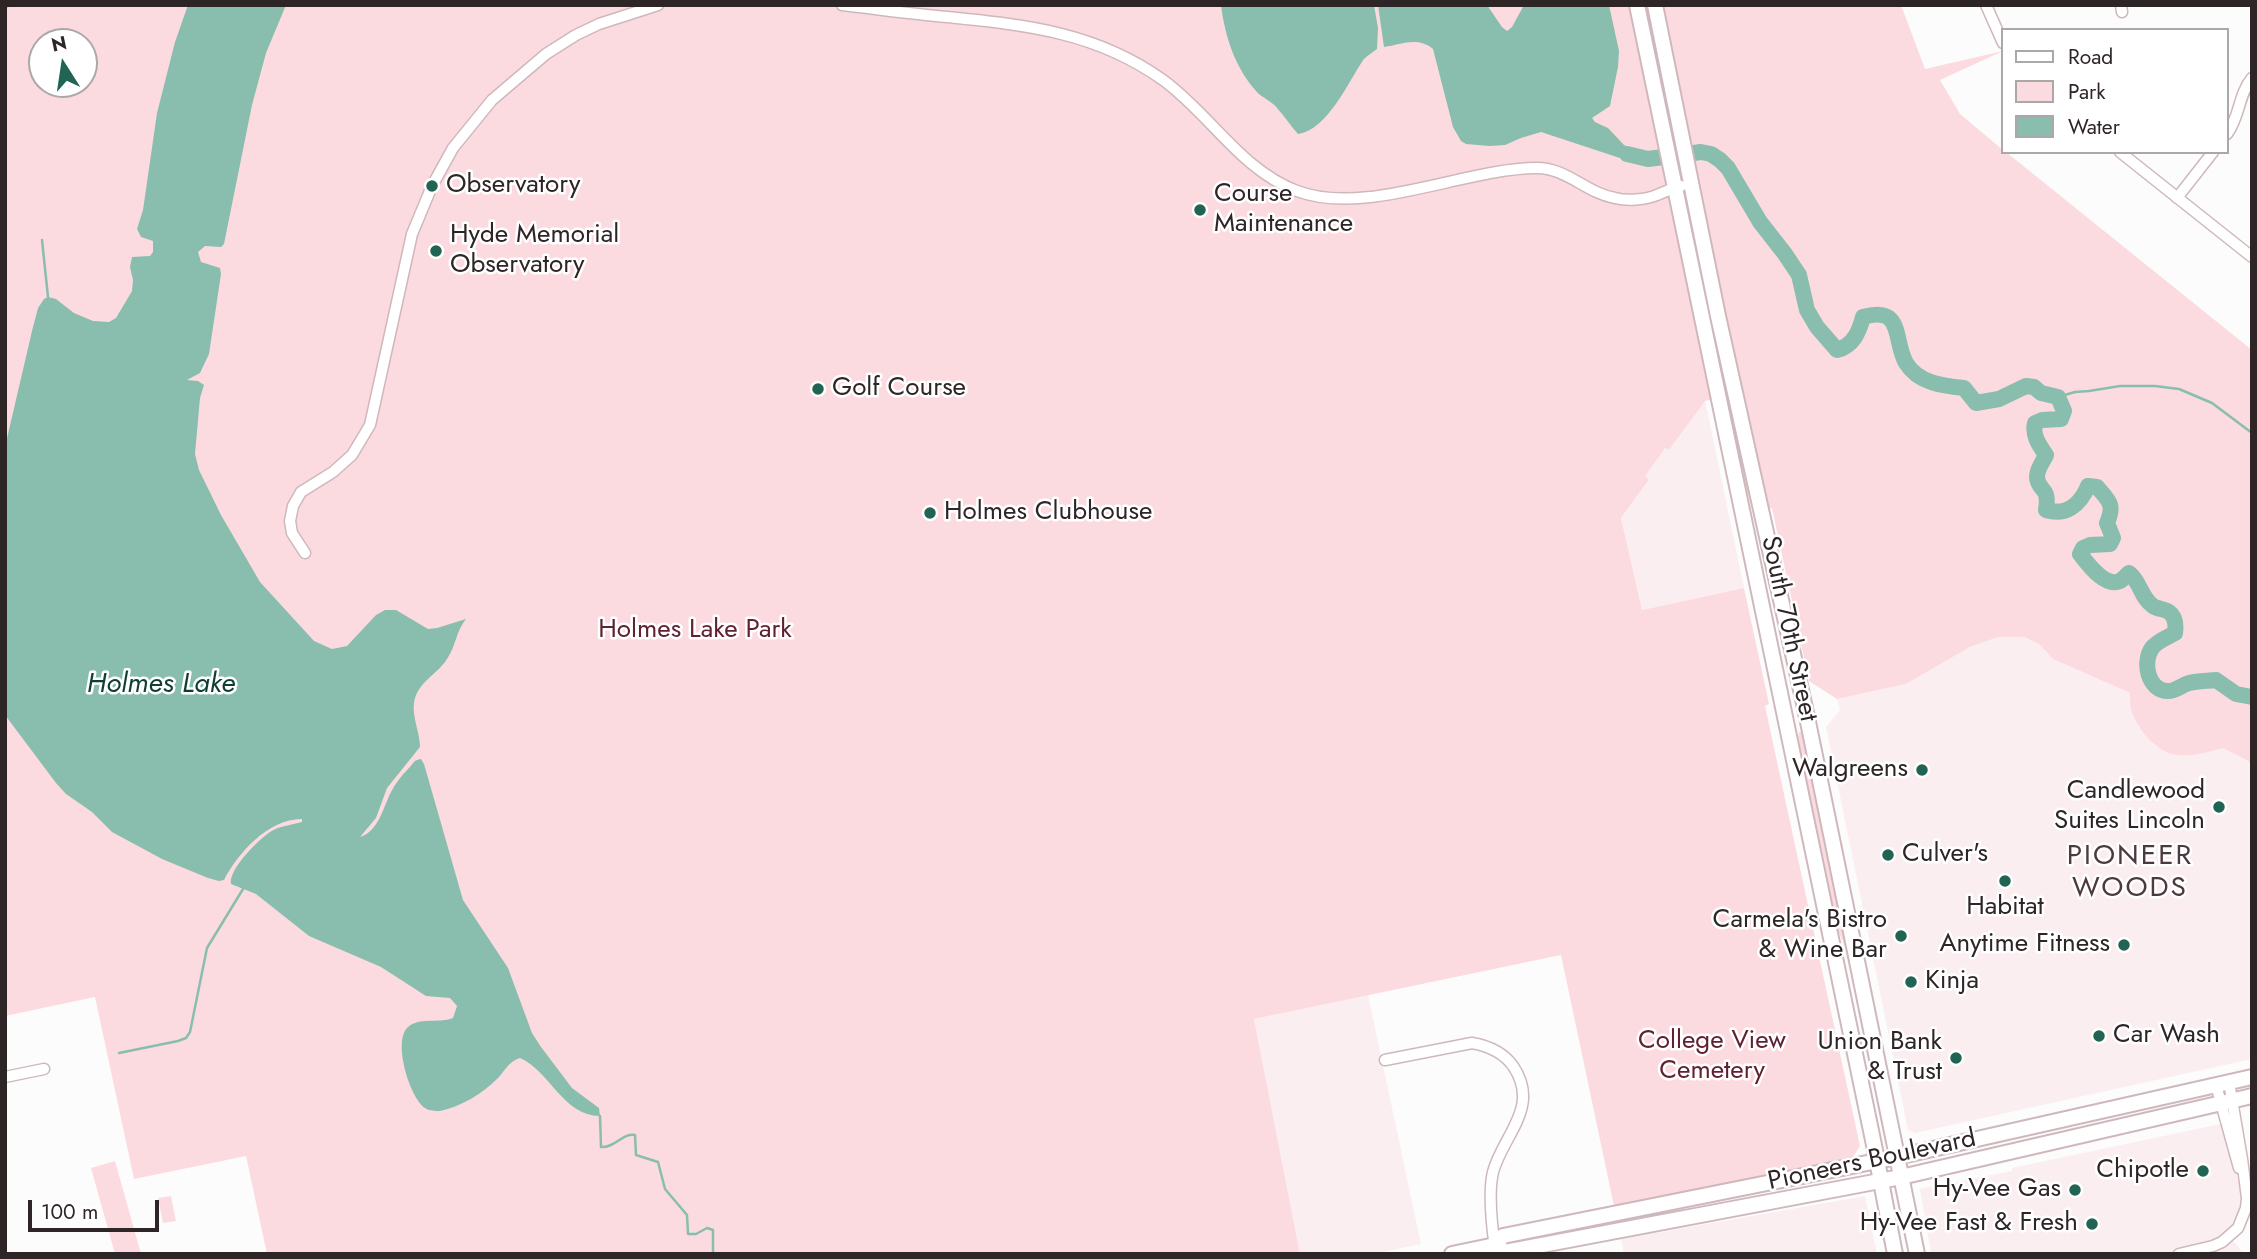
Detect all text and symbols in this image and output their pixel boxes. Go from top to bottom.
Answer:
north arrow [28,28,98,98]
legend [2002,28,2229,154]
text: N [49,29,69,59]
text: Road [2068,42,2113,72]
text: Park [2068,77,2105,107]
text: Water [2068,112,2120,142]
place label: Observatory [446,170,580,202]
marker: Observatory [424,178,440,194]
place label: Course Maintenance [1214,179,1353,241]
marker: Course Maintenance [1192,202,1208,218]
place label: Hyde Memorial Observatory [450,220,619,282]
marker: Hyde Memorial Observatory [428,243,444,259]
place label: Golf Course [832,373,966,405]
marker: Golf Course [810,381,826,397]
place label: Holmes Clubhouse [944,497,1152,529]
marker: Holmes Clubhouse [922,505,938,521]
street label: South 70th Street [1753,533,1823,725]
park label: Holmes Lake Park [598,615,792,647]
water label: Holmes Lake [87,668,235,702]
place label: Walgreens [1792,754,1908,786]
marker: Walgreens [1914,762,1930,778]
place label: Candlewood Suites Lincoln [2054,776,2205,838]
marker: Candlewood Suites Lincoln [2211,799,2227,815]
place label: Culver's [1902,839,1988,871]
district label: PIONEER WOODS [2068,840,2192,906]
marker: Culver's [1880,847,1896,863]
marker: Habitat [1997,873,2013,889]
place label: Habitat [1966,892,2044,924]
place label: Carmela's Bistro & Wine Bar [1713,905,1887,967]
marker: Carmela's Bistro & Wine Bar [1893,928,1909,944]
place label: Anytime Fitness [1939,929,2110,961]
marker: Anytime Fitness [2116,937,2132,953]
place label: Kinja [1925,966,1979,998]
marker: Kinja [1903,974,1919,990]
place label: Car Wash [2113,1020,2220,1052]
park label: College View Cemetery [1638,1026,1786,1088]
place label: Union Bank & Trust [1818,1027,1942,1088]
marker: Car Wash [2091,1028,2107,1044]
marker: Union Bank & Trust [1948,1050,1964,1066]
street label: Pioneers Boulevard [1765,1124,1979,1198]
place label: Chipotle [2096,1155,2189,1187]
marker: Chipotle [2195,1163,2211,1179]
place label: Hy-Vee Gas [1933,1174,2061,1206]
marker: Hy-Vee Gas [2067,1182,2083,1198]
scale bar [32,1186,163,1230]
text: 100 m [41,1197,98,1227]
place label: Hy-Vee Fast & Fresh [1860,1208,2078,1240]
marker: Hy-Vee Fast & Fresh [2084,1216,2100,1232]

